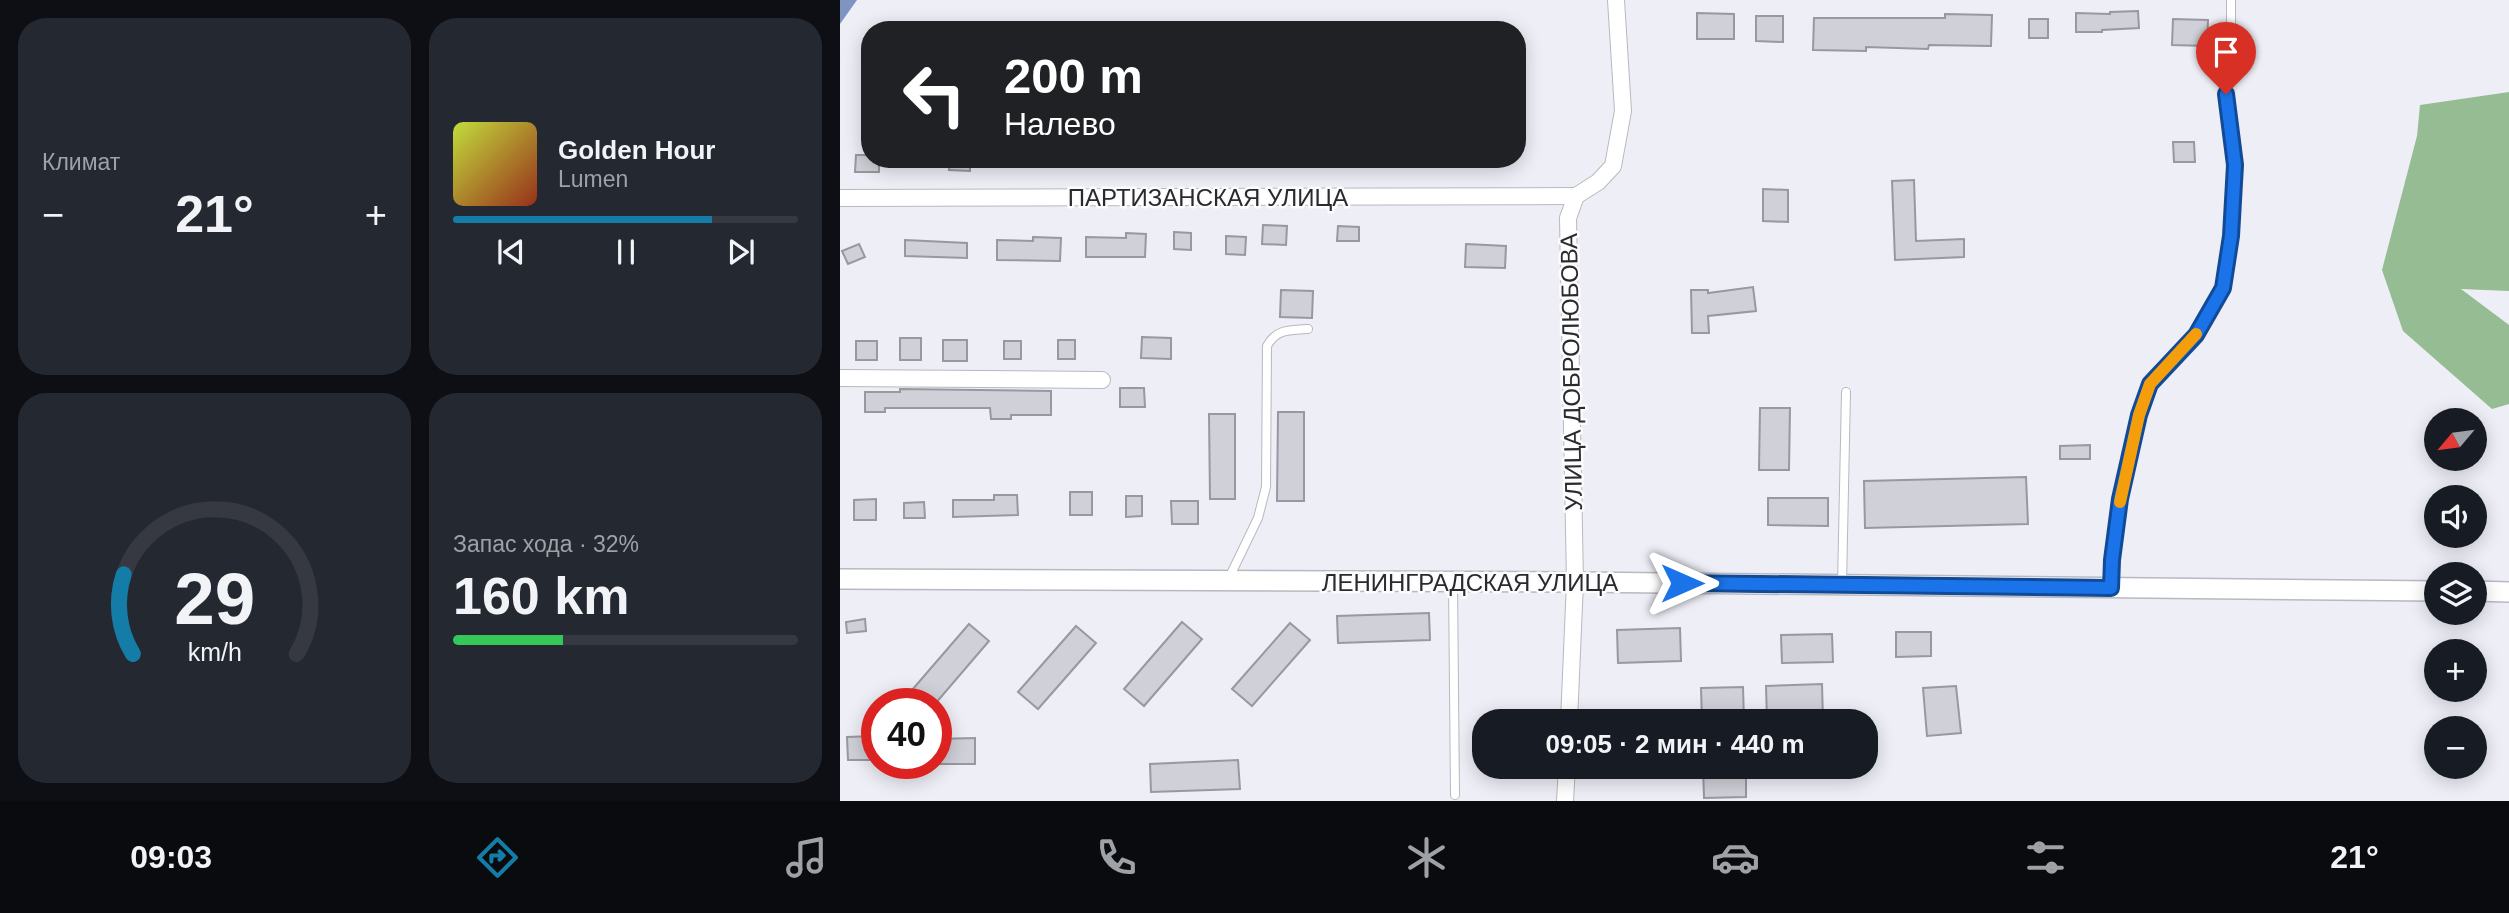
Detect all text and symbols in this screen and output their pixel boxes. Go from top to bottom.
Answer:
pin [2196,22,2256,94]
icon: arrive [2207,33,2245,71]
icon: left [889,49,980,140]
text: 200 m [1004,49,1143,103]
text: Налево [1004,106,1116,142]
text: Golden Hour [558,135,715,165]
text: Климат [42,149,120,175]
text: Lumen [558,166,628,192]
street label: ПАРТИЗАНСКАЯ УЛИЦА [1068,184,1348,211]
text: 21° [175,185,254,243]
text: − [42,194,64,236]
text: + [365,194,387,236]
icon: previous [492,233,530,271]
icon: pause [607,233,645,271]
icon: next [722,233,760,271]
street label: УЛИЦА ДОБРОЛЮБОВА [1555,233,1587,511]
north arrow [2424,408,2487,471]
map controls [2424,408,2487,779]
button: sound [2424,485,2487,548]
text: Запас хода · 32% [453,531,639,557]
position arrow [1645,546,1719,620]
text: 29 [174,558,255,639]
button: layers [2424,562,2487,625]
text: 160 km [453,567,629,625]
street label: ЛЕНИНГРАДСКАЯ УЛИЦА [1322,569,1618,596]
text: km/h [187,638,242,666]
button: + [2424,639,2487,702]
speed limit sign: 40 [861,688,952,779]
button: − [2424,716,2487,779]
text: 09:05 · 2 мин · 440 m [1545,729,1805,759]
icon: directions [473,833,522,882]
icon: music [782,833,831,882]
icon: phone [1092,833,1141,882]
icon: climate [1402,833,1451,882]
icon: car [1711,833,1760,882]
icon: filters [2021,833,2070,882]
text: 09:03 [130,839,212,875]
text: 21° [2330,839,2379,875]

